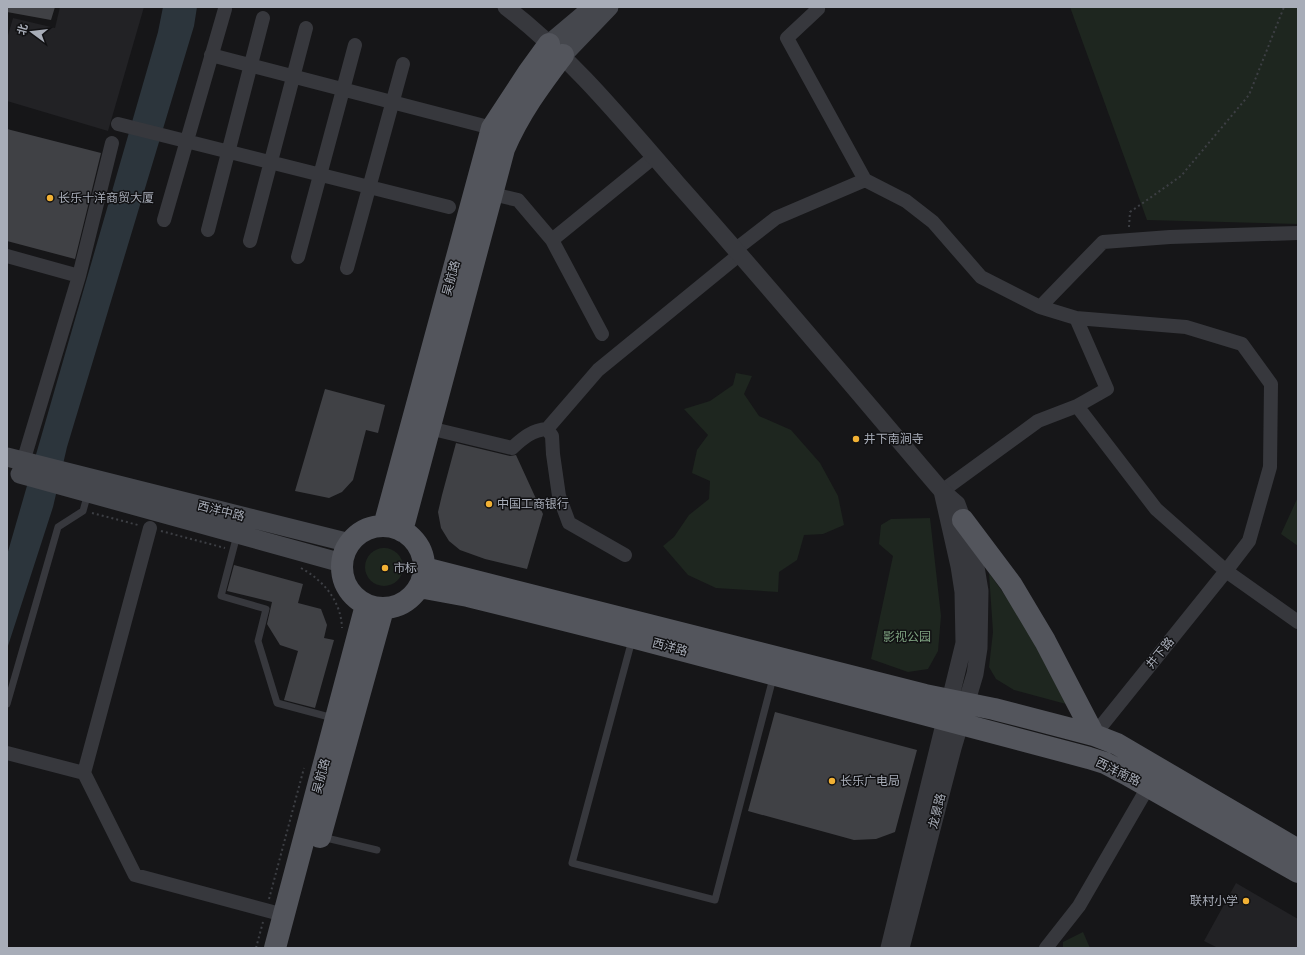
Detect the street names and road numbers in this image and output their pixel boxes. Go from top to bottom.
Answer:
street label: 吴航路 [440,259,462,297]
street label: 西洋中路 [196,498,246,524]
street label: 井下路 [1143,635,1177,671]
street label: 西洋路 [651,636,689,658]
street label: 西洋南路 [1093,755,1143,789]
street label: 吴航路 [310,757,332,795]
street label: 龙景路 [926,792,948,830]

